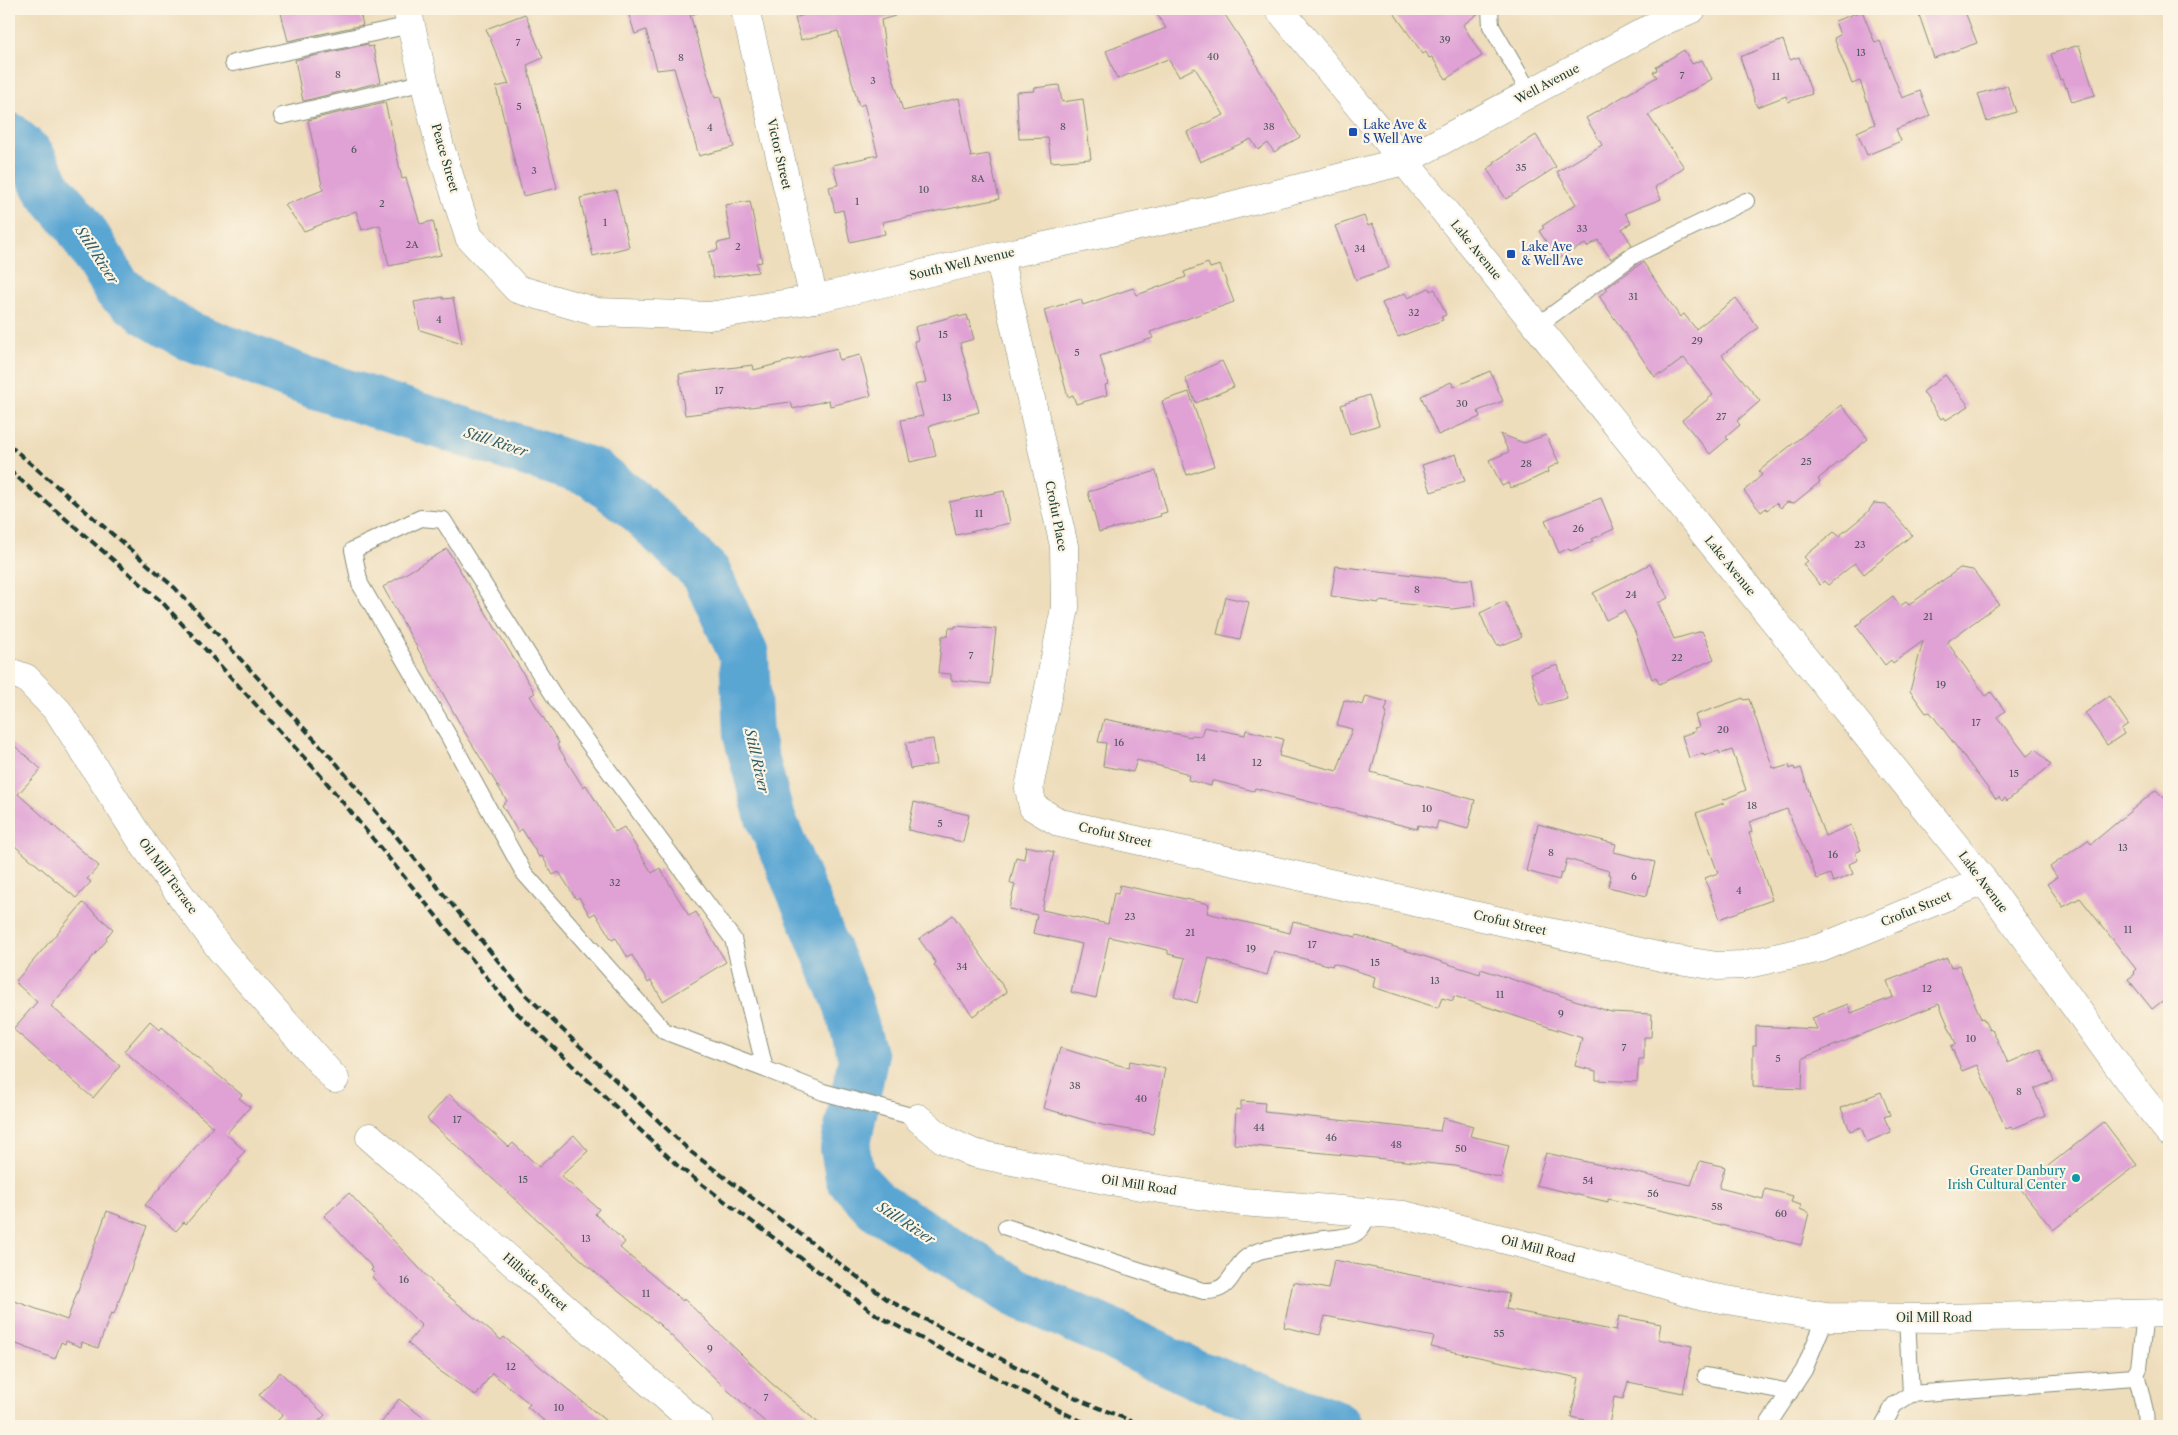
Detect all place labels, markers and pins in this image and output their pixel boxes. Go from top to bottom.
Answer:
place label: Lake Ave & S Well Ave [1363,117,1427,146]
marker: Lake Ave & S Well Ave [1347,126,1359,138]
place label: Lake Ave & Well Ave [1521,239,1583,268]
marker: Lake Ave & Well Ave [1505,248,1517,260]
place label: Greater Danbury Irish Cultural Center [1947,1163,2066,1192]
marker: Greater Danbury Irish Cultural Center [2070,1172,2082,1184]

